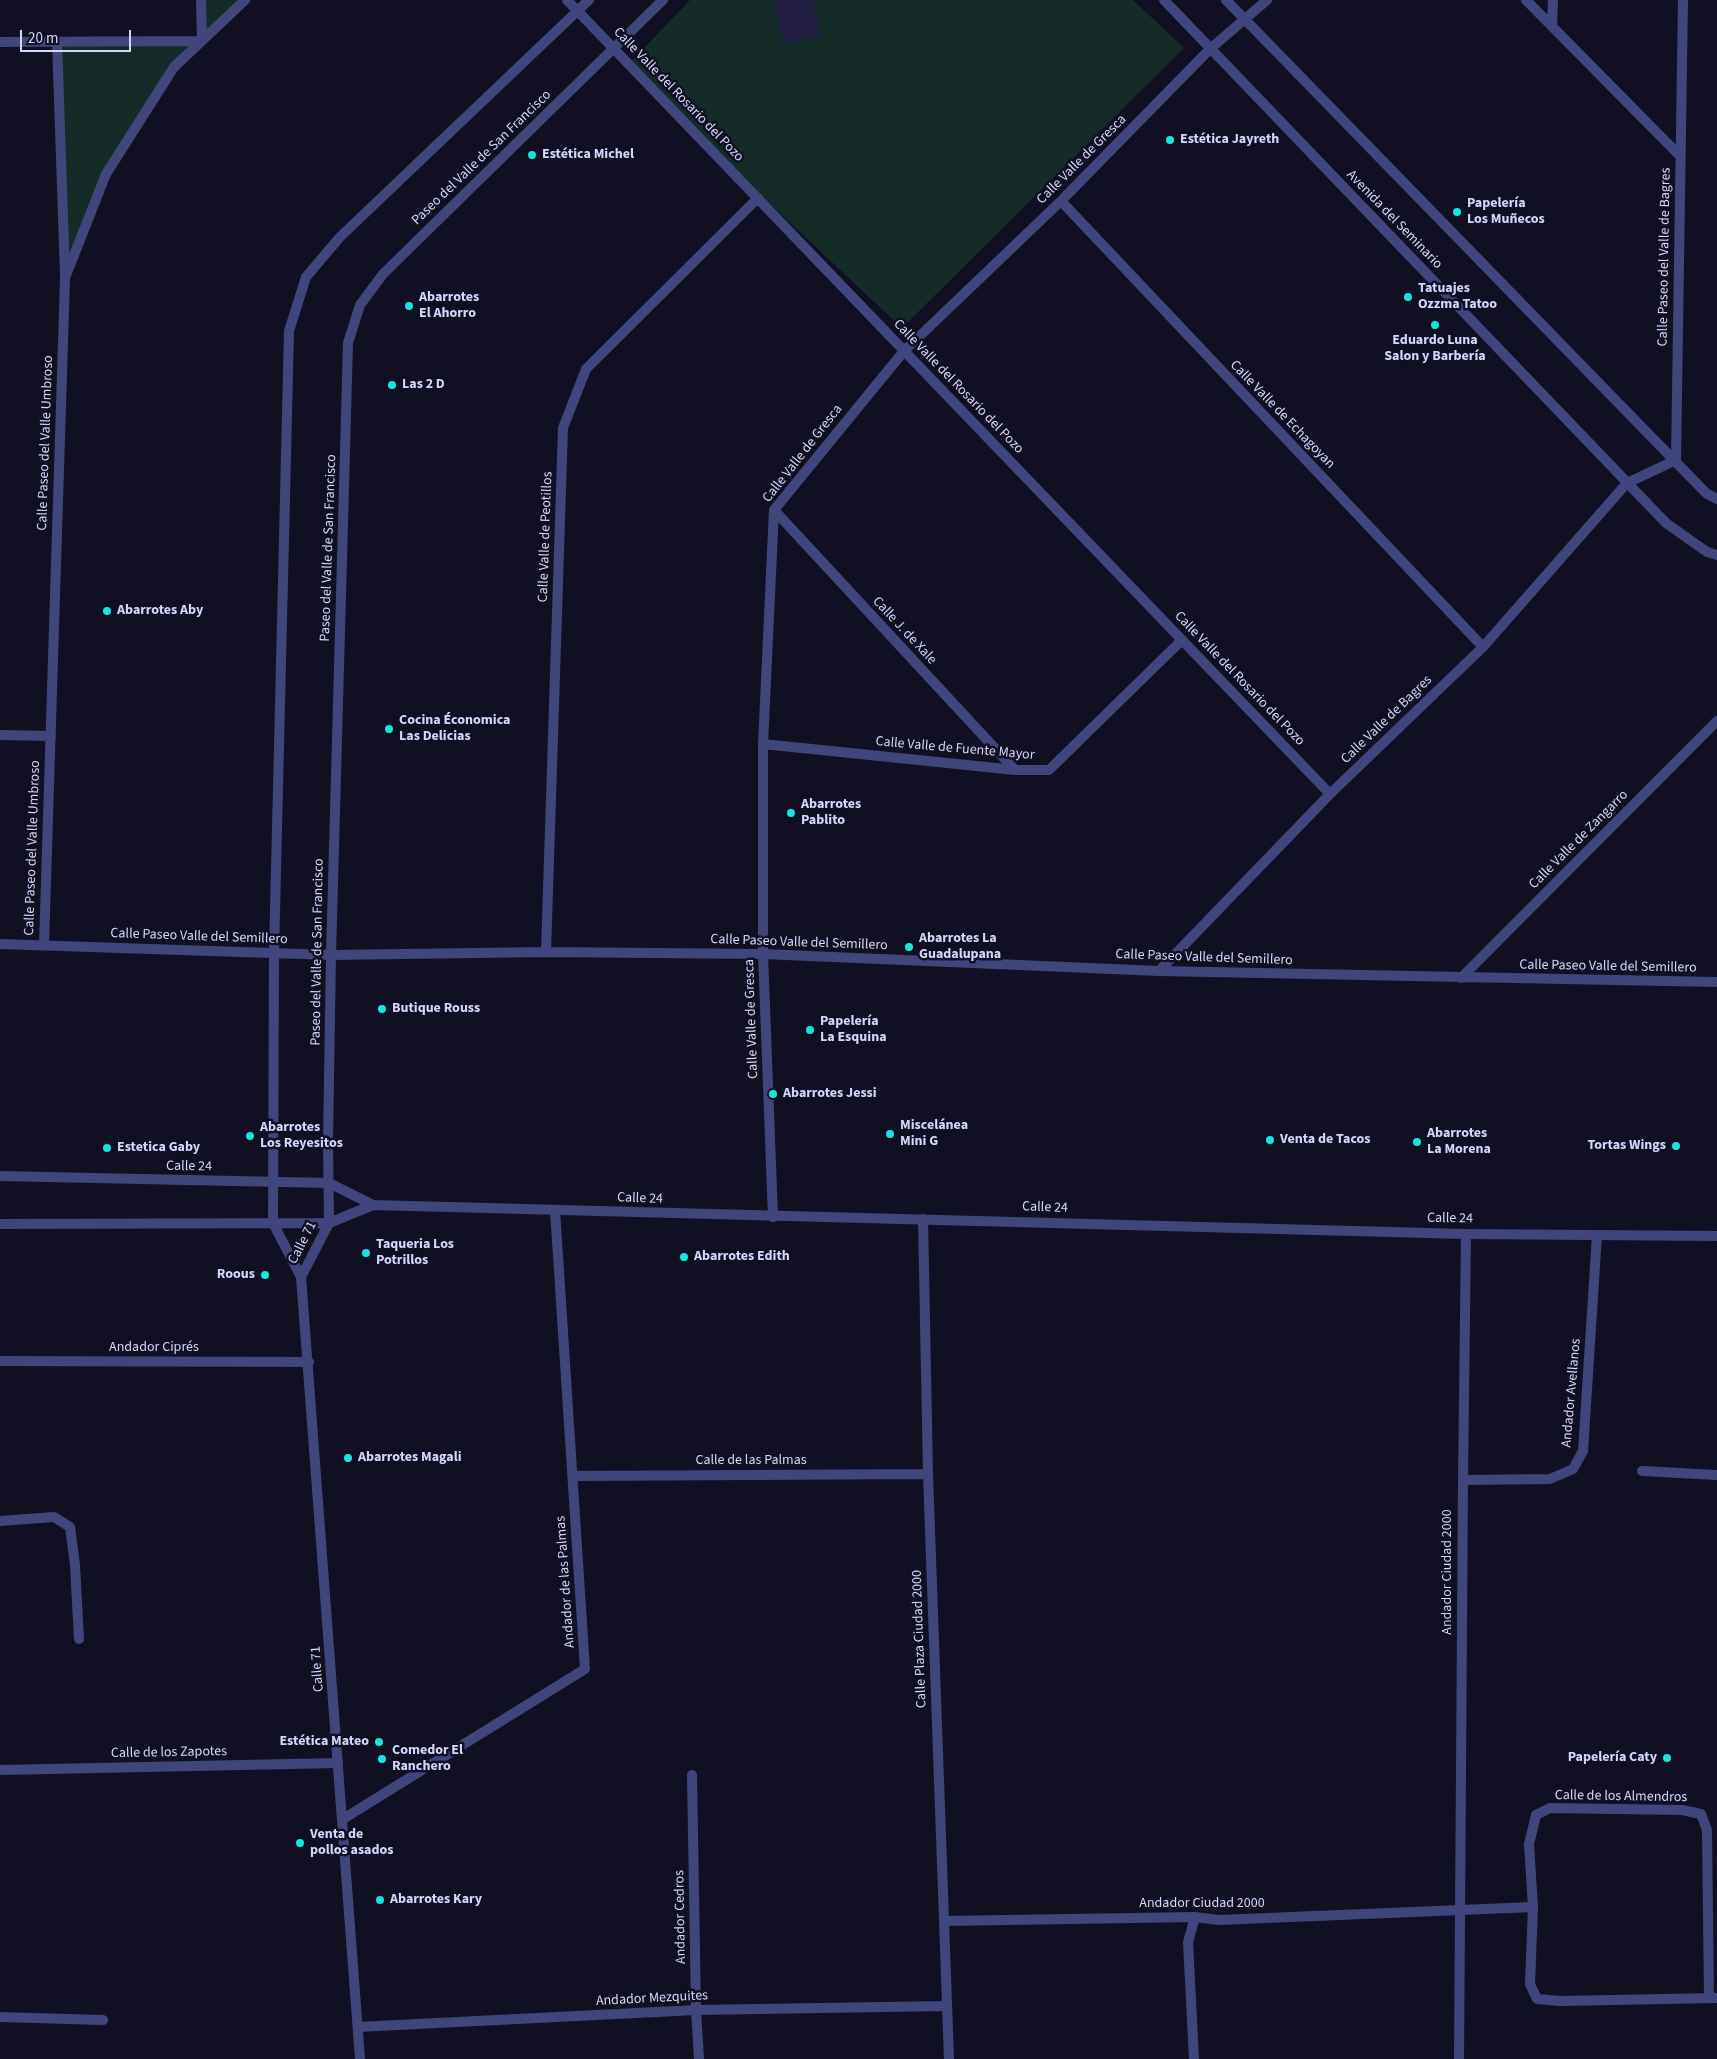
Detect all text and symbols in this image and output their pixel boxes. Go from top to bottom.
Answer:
scale bar [22,20,134,52]
street label: Calle Valle del Rosario del Pozo [609,24,747,166]
text: 20 m [28,28,58,49]
street label: Paseo del Valle de San Francisco [409,87,555,229]
street label: Calle Valle de Gresca [1034,112,1130,208]
place label: Estética Jayreth [1180,132,1279,148]
marker: Estética Jayreth [1164,134,1176,146]
place label: Estética Michel [542,147,634,163]
marker: Estética Michel [526,149,538,161]
street label: Avenida del Seminario [1343,167,1445,273]
street label: Calle Paseo del Valle de Bagres [1655,167,1675,347]
place label: Papelería Los Muñecos [1467,196,1545,228]
marker: Papelería Los Muñecos [1451,206,1463,218]
place label: Tatuajes Ozzma Tatoo [1418,281,1497,314]
place label: Abarrotes El Ahorro [419,290,479,322]
marker: Tatuajes Ozzma Tatoo [1402,291,1414,303]
marker: Abarrotes El Ahorro [403,300,415,312]
street label: Calle Valle del Rosario del Pozo [889,316,1027,458]
marker: Eduardo Luna Salon y Barbería [1429,319,1441,331]
place label: Eduardo Luna Salon y Barbería [1384,333,1486,366]
street label: Calle Paseo del Valle Umbroso [35,355,57,531]
street label: Calle Valle de Echagoyan [1226,357,1338,473]
place label: Las 2 D [402,377,445,393]
marker: Las 2 D [386,379,398,391]
street label: Calle Valle de Gresca [760,402,846,506]
street label: Paseo del Valle de San Francisco [317,454,341,642]
street label: Calle Valle de Peotillos [535,471,557,603]
street label: Calle J. de Xale [868,594,940,668]
place label: Abarrotes Aby [117,603,203,619]
marker: Abarrotes Aby [101,605,113,617]
street label: Calle Valle del Rosario del Pozo [1170,608,1308,750]
street label: Calle Valle de Bagres [1338,672,1436,768]
place label: Cocina Économica Las Delicias [399,713,510,746]
marker: Cocina Économica Las Delicias [383,723,395,735]
street label: Calle Valle de Fuente Mayor [875,734,1035,764]
street label: Calle Paseo del Valle Umbroso [22,760,44,936]
street label: Calle Valle de Zangarro [1526,787,1632,893]
place label: Abarrotes Pablito [801,797,861,830]
marker: Abarrotes Pablito [785,807,797,819]
street label: Paseo del Valle de San Francisco [308,858,328,1046]
street label: Calle Paseo Valle del Semillero [110,926,288,948]
place label: Abarrotes La Guadalupana [919,931,1001,964]
street label: Calle Paseo Valle del Semillero [710,932,888,954]
marker: Abarrotes La Guadalupana [903,941,915,953]
street label: Calle Paseo Valle del Semillero [1115,947,1293,969]
street label: Calle Paseo Valle del Semillero [1519,957,1697,977]
street label: Calle Valle de Gresca [742,959,762,1079]
place label: Butique Rouss [392,1001,480,1017]
marker: Butique Rouss [376,1003,388,1015]
place label: Papelería La Esquina [820,1014,887,1046]
marker: Papelería La Esquina [804,1024,816,1036]
place label: Abarrotes Jessi [783,1086,877,1102]
marker: Abarrotes Jessi [767,1088,779,1100]
place label: Miscelánea Mini G [900,1118,968,1150]
place label: Abarrotes Los Reyesitos [260,1120,343,1152]
place label: Abarrotes La Morena [1427,1126,1491,1158]
marker: Miscelánea Mini G [884,1128,896,1140]
marker: Abarrotes Los Reyesitos [244,1130,256,1142]
place label: Venta de Tacos [1280,1132,1370,1148]
marker: Venta de Tacos [1264,1134,1276,1146]
marker: Abarrotes La Morena [1411,1136,1423,1148]
place label: Tortas Wings [1588,1138,1666,1154]
place label: Estetica Gaby [117,1140,200,1156]
marker: Tortas Wings [1670,1140,1682,1152]
marker: Estetica Gaby [101,1142,113,1154]
street label: Calle 24 [166,1158,212,1176]
street label: Calle 24 [617,1190,663,1208]
street label: Calle 24 [1022,1199,1068,1217]
street label: Calle 24 [1427,1210,1473,1228]
street label: Calle 71 [285,1219,321,1267]
place label: Taqueria Los Potrillos [376,1237,454,1270]
marker: Taqueria Los Potrillos [360,1247,372,1259]
place label: Abarrotes Edith [694,1249,790,1265]
marker: Abarrotes Edith [678,1251,690,1263]
place label: Roous [217,1267,255,1283]
marker: Roous [259,1269,271,1281]
street label: Andador Avellanos [1559,1338,1585,1448]
street label: Andador Ciprés [109,1340,199,1356]
place label: Abarrotes Magali [358,1450,462,1466]
marker: Abarrotes Magali [342,1452,354,1464]
street label: Calle de las Palmas [695,1453,807,1469]
street label: Andador Ciudad 2000 [1440,1509,1456,1635]
street label: Andador de las Palmas [553,1515,579,1649]
street label: Calle Plaza Ciudad 2000 [909,1570,931,1708]
street label: Calle 71 [308,1646,328,1692]
place label: Estética Mateo [279,1734,369,1750]
marker: Estética Mateo [373,1736,385,1748]
place label: Comedor El Ranchero [392,1743,463,1775]
street label: Calle de los Zapotes [111,1744,227,1762]
place label: Papelería Caty [1568,1750,1657,1766]
marker: Papelería Caty [1661,1752,1673,1764]
marker: Comedor El Ranchero [376,1753,388,1765]
street label: Calle de los Almendros [1555,1787,1687,1807]
place label: Venta de pollos asados [310,1827,393,1860]
marker: Venta de pollos asados [294,1837,306,1849]
street label: Andador Cedros [672,1870,690,1964]
place label: Abarrotes Kary [390,1892,482,1908]
marker: Abarrotes Kary [374,1894,386,1906]
street label: Andador Ciudad 2000 [1139,1896,1265,1912]
street label: Andador Mezquites [596,1988,708,2010]

